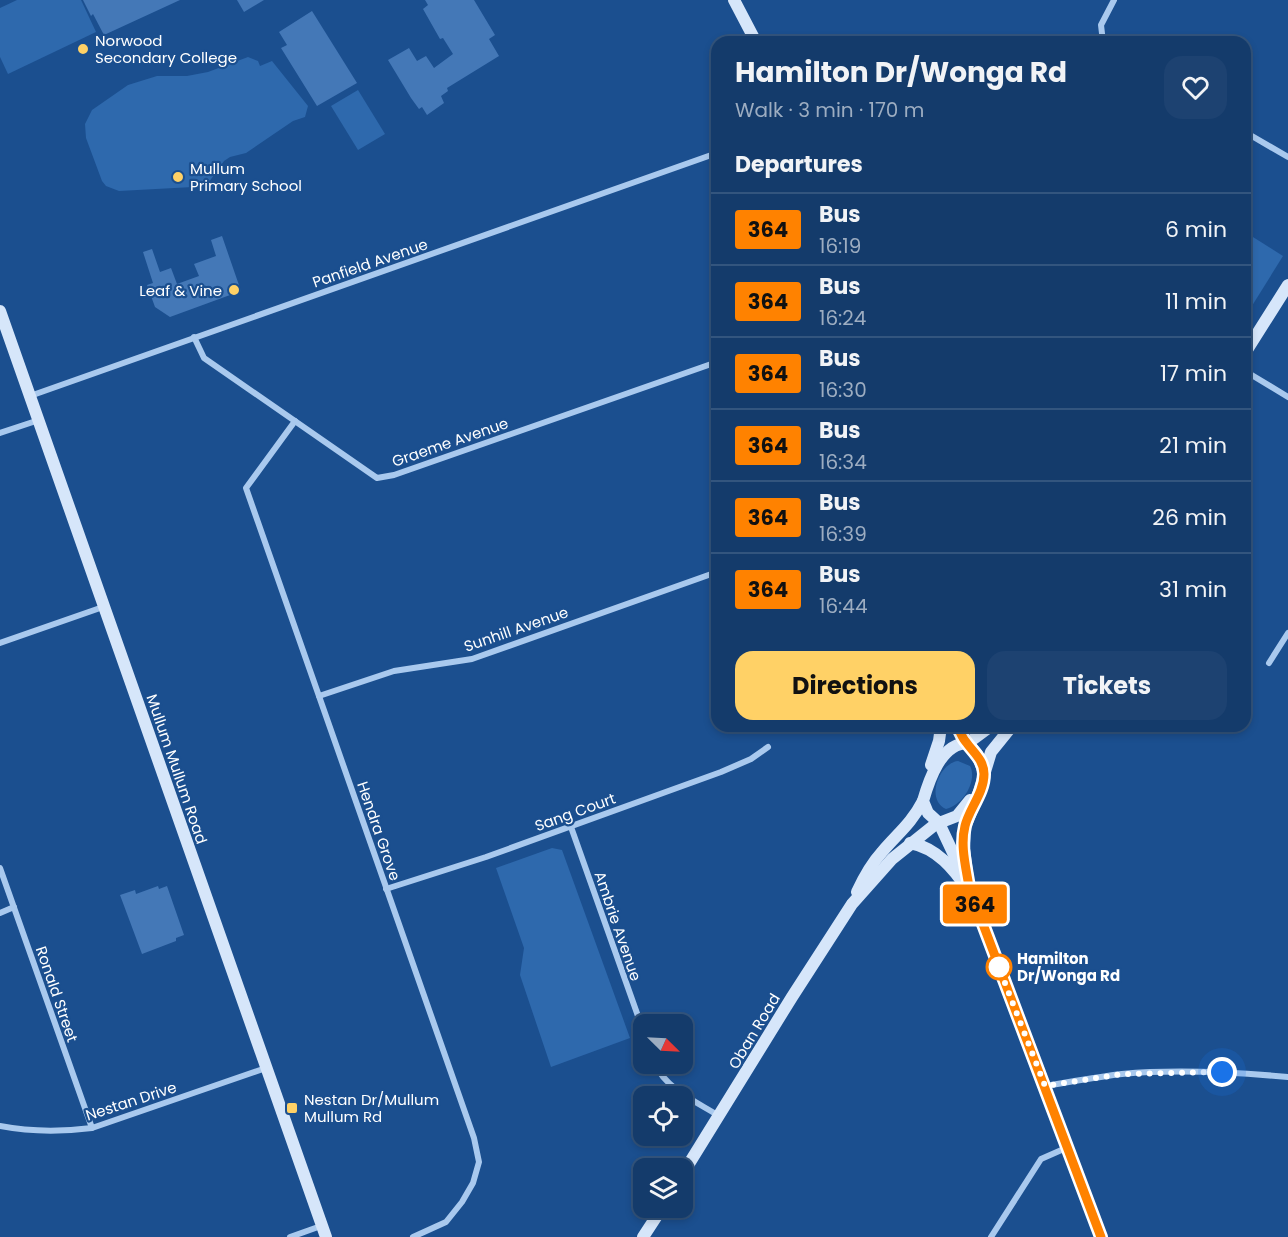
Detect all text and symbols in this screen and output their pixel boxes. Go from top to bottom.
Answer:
place label: Norwood Secondary College [95,30,237,68]
marker: Norwood Secondary College [76,42,90,56]
text: Hamilton Dr/Wonga Rd [735,53,1067,92]
button: heart [1164,56,1227,119]
text: Walk · 3 min · 170 m [735,96,924,124]
text: Departures [735,149,863,180]
place label: Mullum Primary School [190,158,302,196]
marker: Mullum Primary School [171,170,185,184]
text: Bus [819,199,861,230]
text: 6 min [1165,214,1227,245]
text: 364 [748,215,788,244]
text: 16:19 [819,232,861,260]
street label: Panfield Avenue [310,233,430,293]
text: Bus [819,271,861,302]
place label: Leaf & Vine [139,280,222,301]
marker: Leaf & Vine [227,283,241,297]
text: 11 min [1165,286,1227,317]
text: 364 [748,287,788,316]
text: 16:24 [819,304,866,332]
text: Bus [819,343,861,374]
text: 17 min [1160,358,1227,389]
text: 364 [748,359,788,388]
text: 16:30 [819,376,867,404]
street label: Graeme Avenue [389,412,511,472]
text: Bus [819,415,861,446]
text: 21 min [1159,430,1227,461]
text: 364 [748,431,788,460]
text: 16:34 [819,448,867,476]
text: Bus [819,487,861,518]
text: 26 min [1152,502,1227,533]
text: 364 [748,503,788,532]
text: 16:39 [819,520,867,548]
text: Bus [819,559,861,590]
text: 31 min [1159,574,1227,605]
text: 364 [748,575,788,604]
text: 16:44 [819,592,868,620]
street label: Sunhill Avenue [461,601,571,657]
button: Directions [735,651,975,720]
button: Tickets [987,651,1227,720]
street label: Mullum Mullum Road [142,691,212,847]
street label: Hendra Grove [352,779,406,883]
street label: Sang Court [532,788,618,836]
street label: Ambrie Avenue [589,868,647,984]
line badge: 364 [940,884,1010,924]
text: 364 [955,890,995,919]
street label: Ronald Street [31,943,83,1045]
place label: Hamilton Dr/Wonga Rd [1017,948,1120,986]
marker: Hamilton Dr/Wonga Rd [986,954,1012,980]
street label: Oban Road [723,989,785,1073]
north arrow [633,1014,693,1074]
map controls [633,1014,693,1218]
your location [1207,1057,1237,1087]
street label: Nestan Drive [83,1076,179,1126]
button: locate [633,1086,693,1146]
place label: Nestan Dr/Mullum Mullum Rd [304,1089,439,1127]
marker: Nestan Dr/Mullum Mullum Rd [285,1101,299,1115]
button: layers [633,1158,693,1218]

